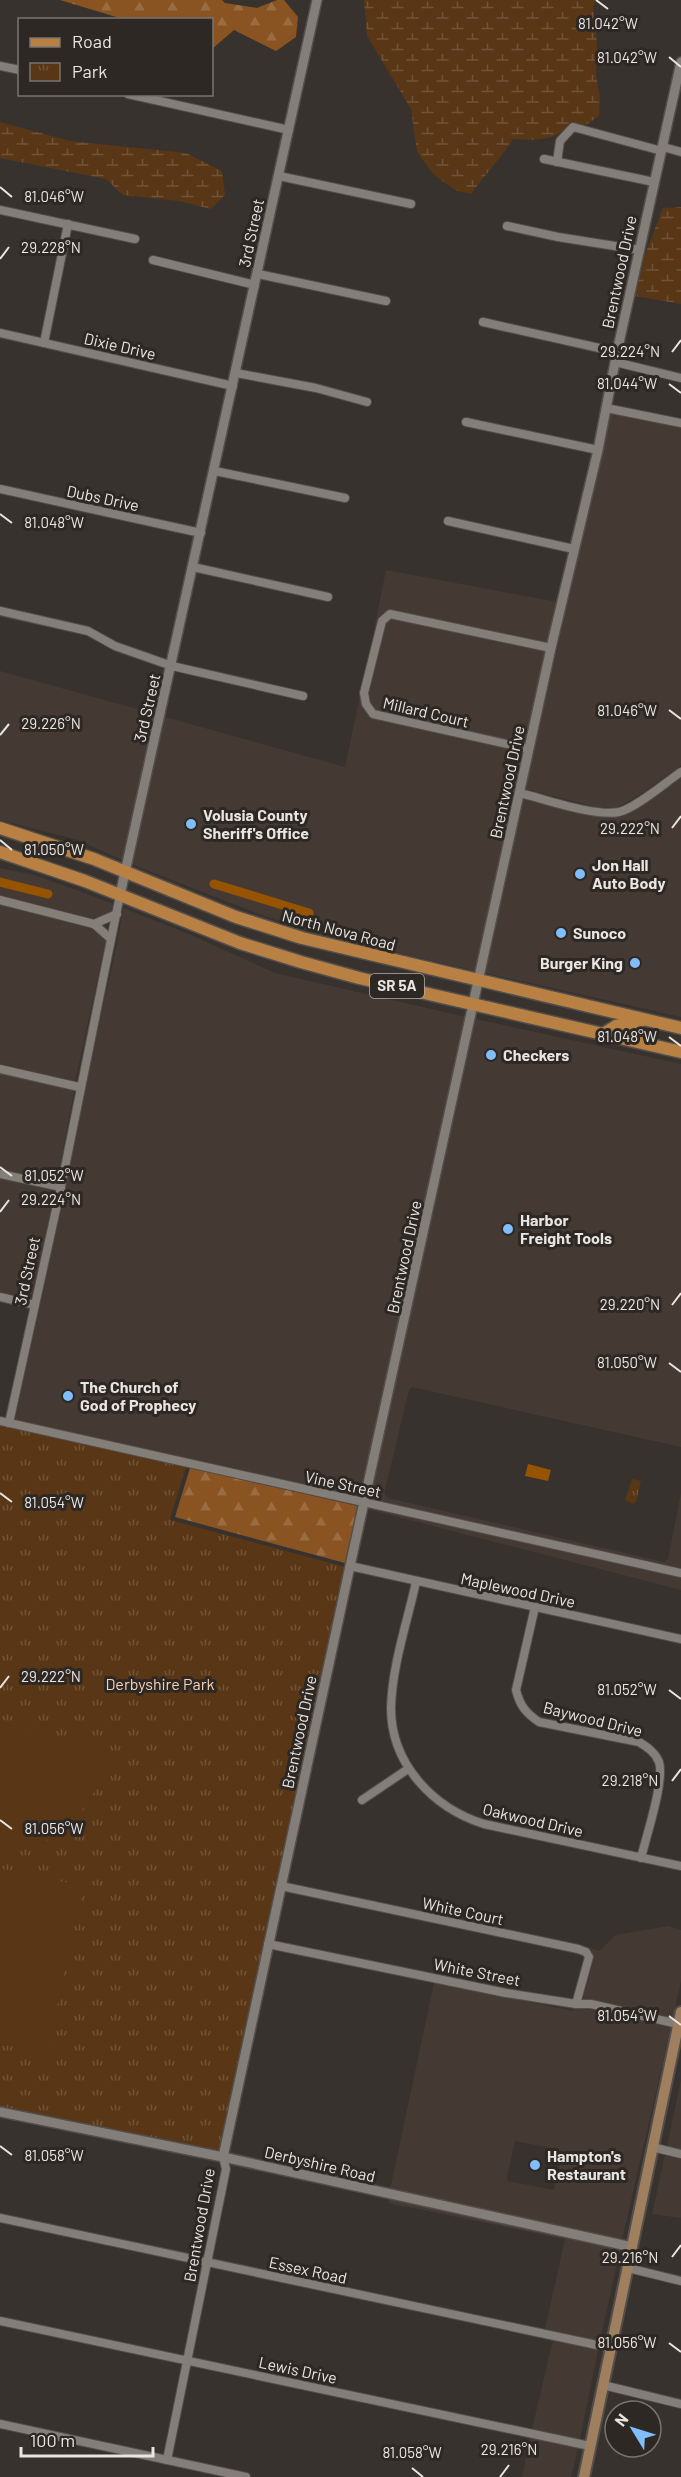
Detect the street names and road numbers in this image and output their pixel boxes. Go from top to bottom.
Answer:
street label: 3rd Street [234,197,267,269]
street label: Brentwood Drive [597,214,640,330]
street label: Dixie Drive [82,328,158,363]
street label: Dubs Drive [65,481,141,514]
street label: 3rd Street [129,672,164,744]
street label: Millard Court [381,692,471,731]
street label: Brentwood Drive [485,724,528,840]
street label: North Nova Road [280,905,398,954]
road number: SR 5A [370,974,424,998]
street label: Brentwood Drive [382,1199,425,1315]
street label: 3rd Street [10,1235,43,1307]
street label: Vine Street [303,1466,383,1501]
street label: Maplewood Drive [459,1568,577,1611]
street label: Brentwood Drive [277,1674,320,1790]
street label: Baywood Drive [541,1697,645,1740]
street label: Oakwood Drive [481,1799,585,1840]
street label: White Court [421,1893,506,1928]
street label: White Street [432,1954,522,1989]
street label: Derbyshire Road [263,2142,377,2185]
street label: Brentwood Drive [179,2167,218,2283]
street label: Essex Road [267,2252,349,2287]
street label: Lewis Drive [257,2352,339,2387]

